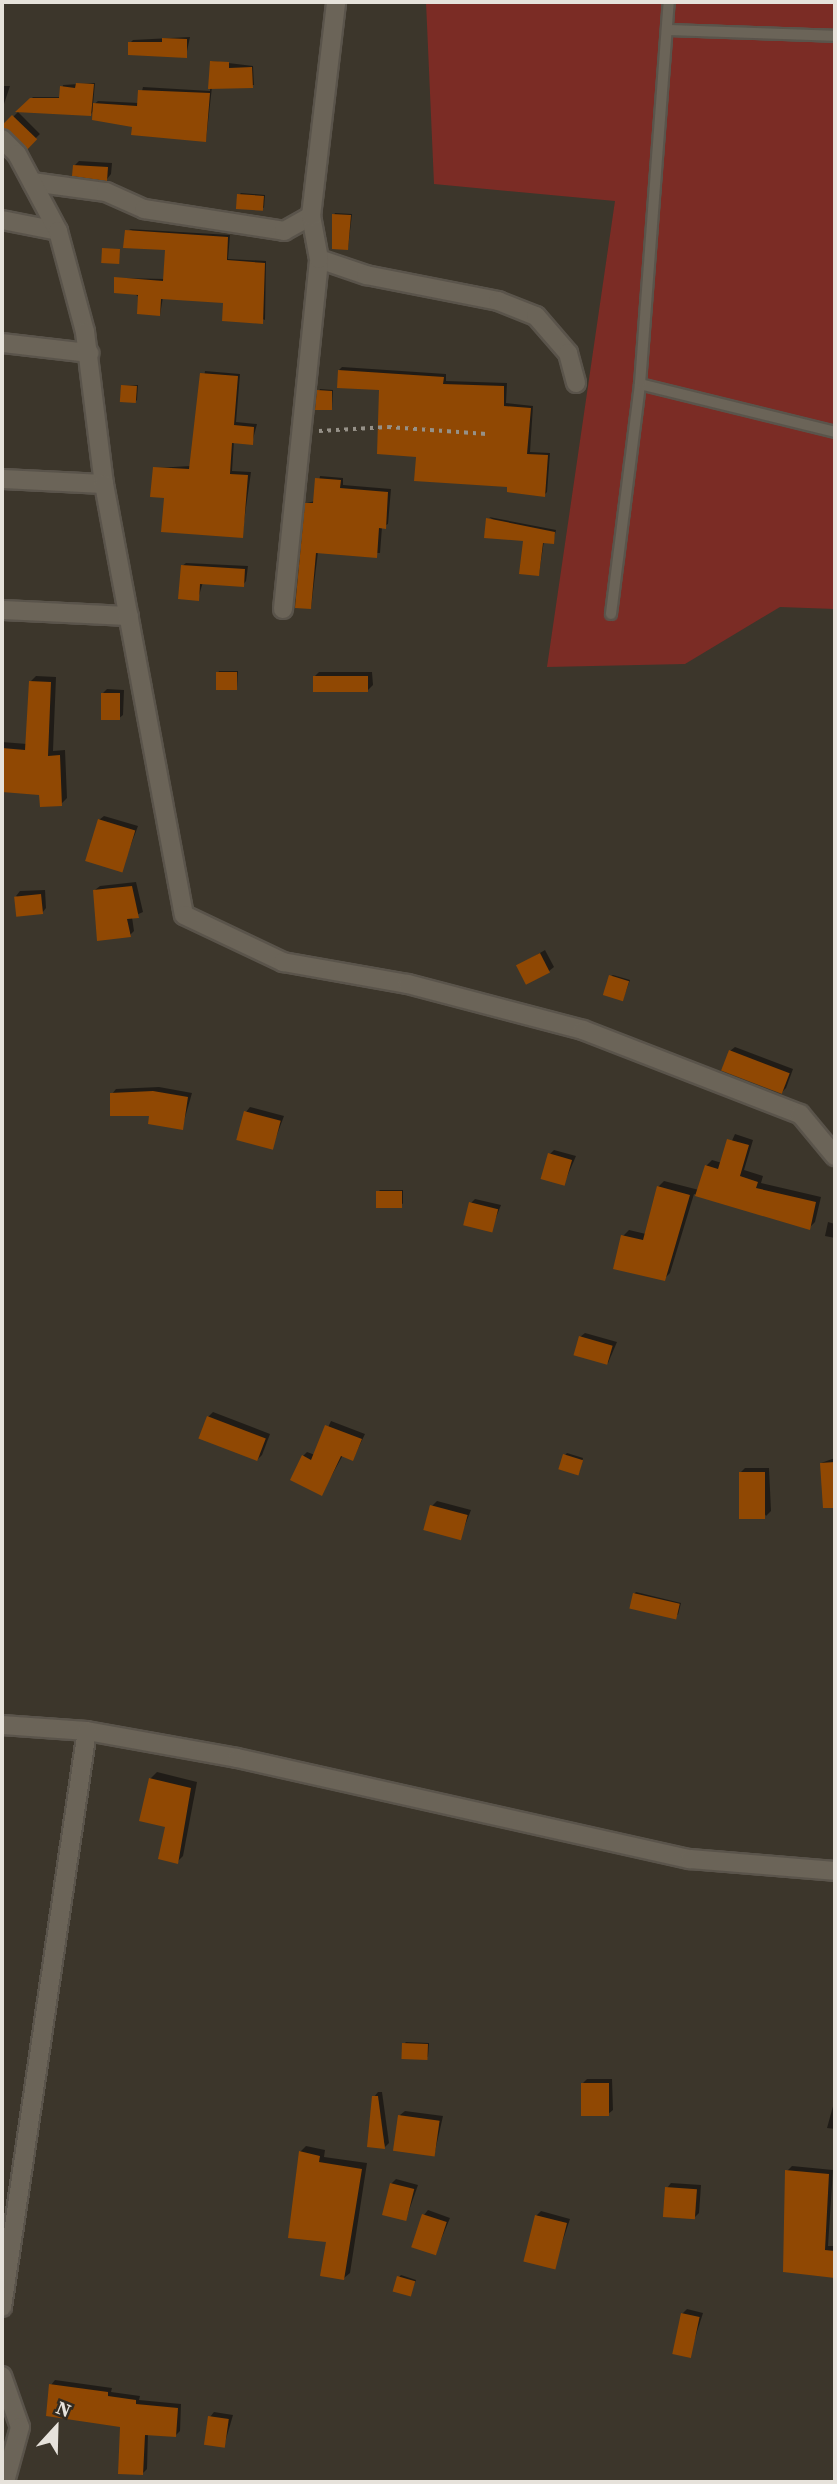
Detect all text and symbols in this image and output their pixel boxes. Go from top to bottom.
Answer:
north arrow [21,2393,91,2463]
text: N [53,2394,75,2423]

